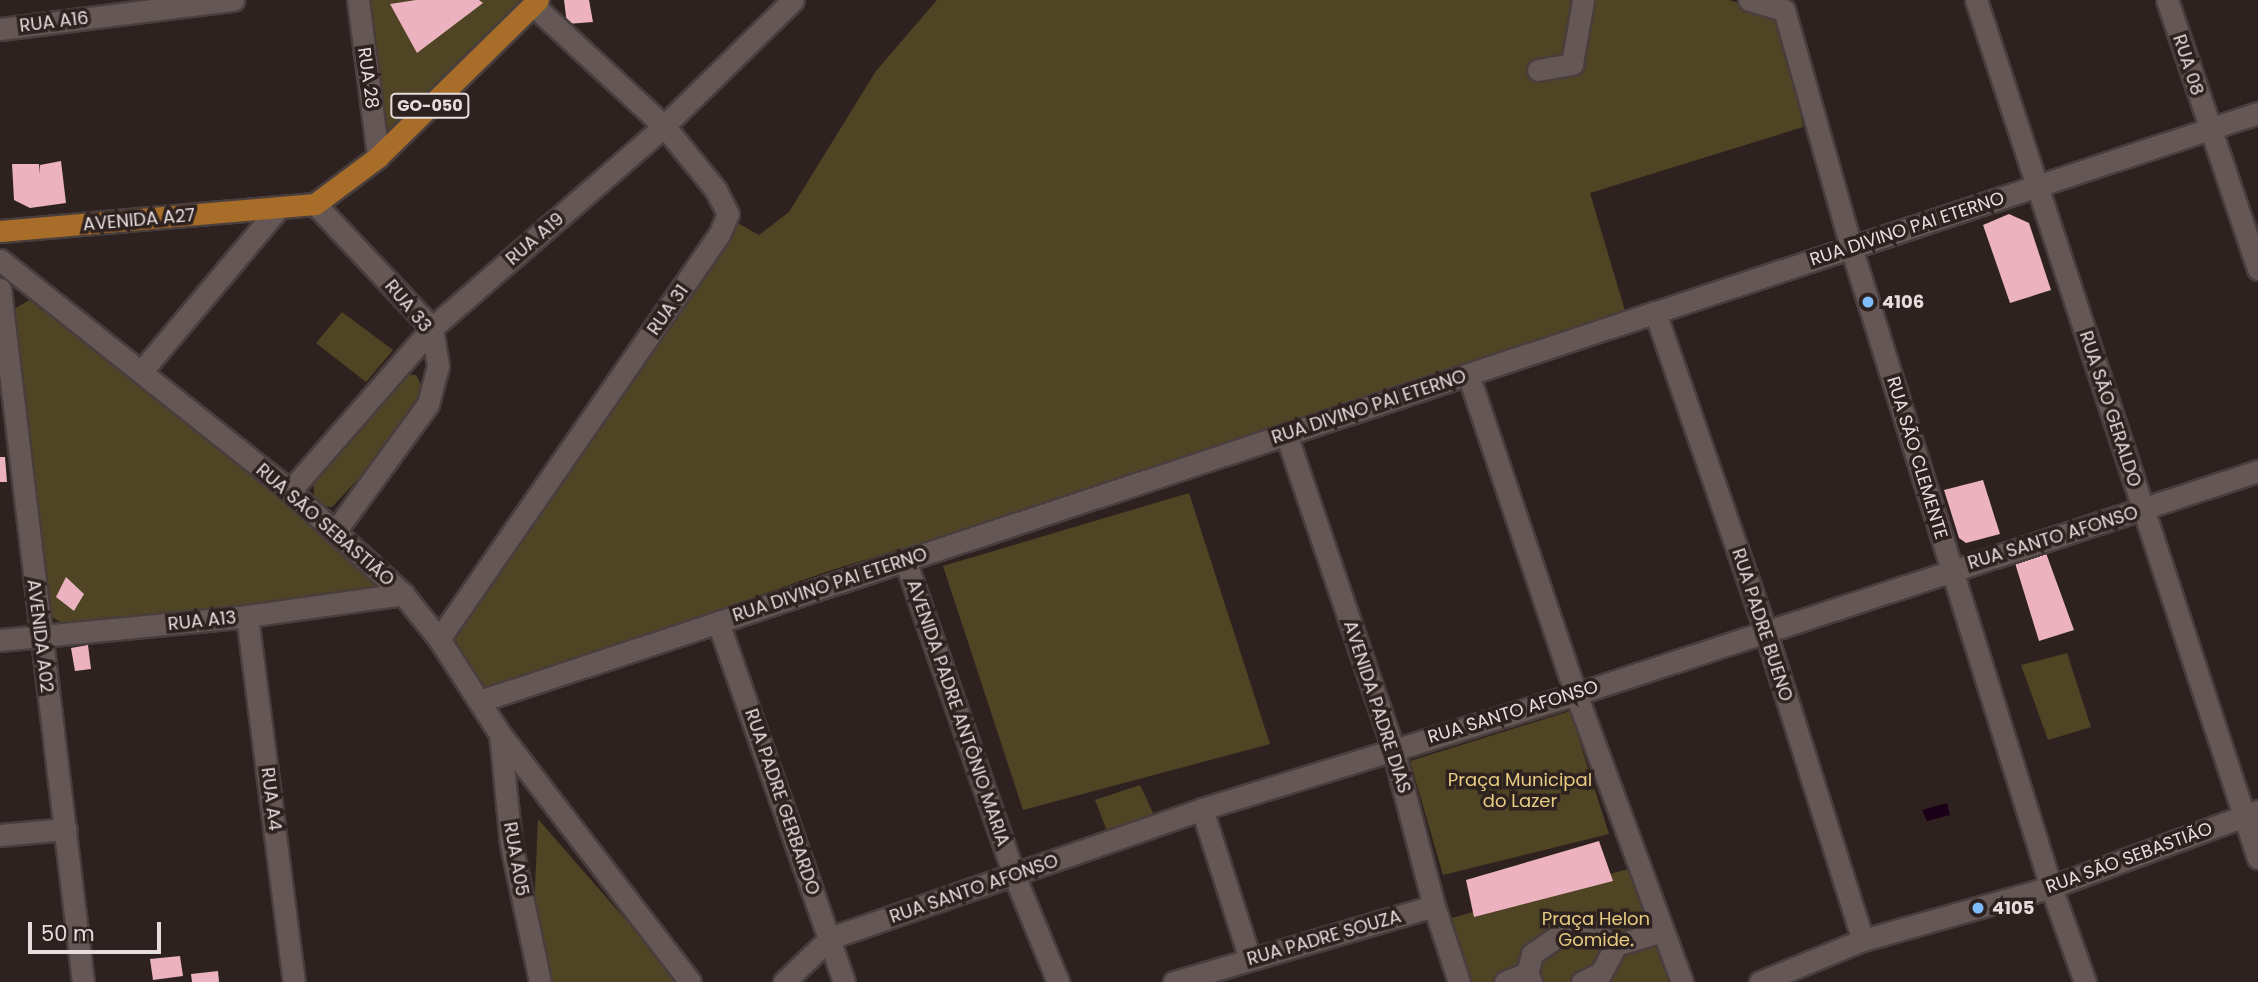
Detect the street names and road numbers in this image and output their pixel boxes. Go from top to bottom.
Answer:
street label: RUA A16 [18,7,90,37]
street label: RUA 08 [2168,32,2208,98]
street label: RUA 28 [353,46,383,110]
road number: GO-050 [390,94,470,118]
street label: RUA DIVINO PAI ETERNO [1807,187,2007,271]
street label: AVENIDA A27 [82,204,196,236]
street label: RUA A19 [502,208,568,270]
street label: RUA 33 [380,276,436,336]
street label: RUA 31 [643,281,693,339]
street label: RUA SÃO GERALDO [2075,328,2145,490]
street label: RUA DIVINO PAI ETERNO [1269,365,1469,449]
street label: RUA SÃO CLEMENTE [1882,374,1952,542]
street label: RUA SÃO SEBASTIÃO [252,459,398,591]
street label: RUA SANTO AFONSO [1965,502,2141,574]
street label: RUA DIVINO PAI ETERNO [730,543,930,627]
street label: RUA PADRE BUENO [1727,546,1797,704]
street label: AVENIDA PADRE ANTÔNIO MARIA [902,577,1014,849]
street label: AVENIDA A02 [22,578,58,694]
street label: RUA A13 [167,607,237,635]
street label: AVENIDA PADRE DIAS [1339,618,1415,796]
street label: RUA SANTO AFONSO [1425,676,1601,748]
street label: RUA PADRE GERBARDO [740,706,824,898]
street label: RUA A4 [256,766,286,832]
street label: RUA SÃO SEBASTIÃO [2043,818,2215,898]
street label: RUA A05 [499,820,533,898]
street label: RUA SANTO AFONSO [887,850,1061,928]
street label: RUA PADRE SOUZA [1245,906,1403,970]

